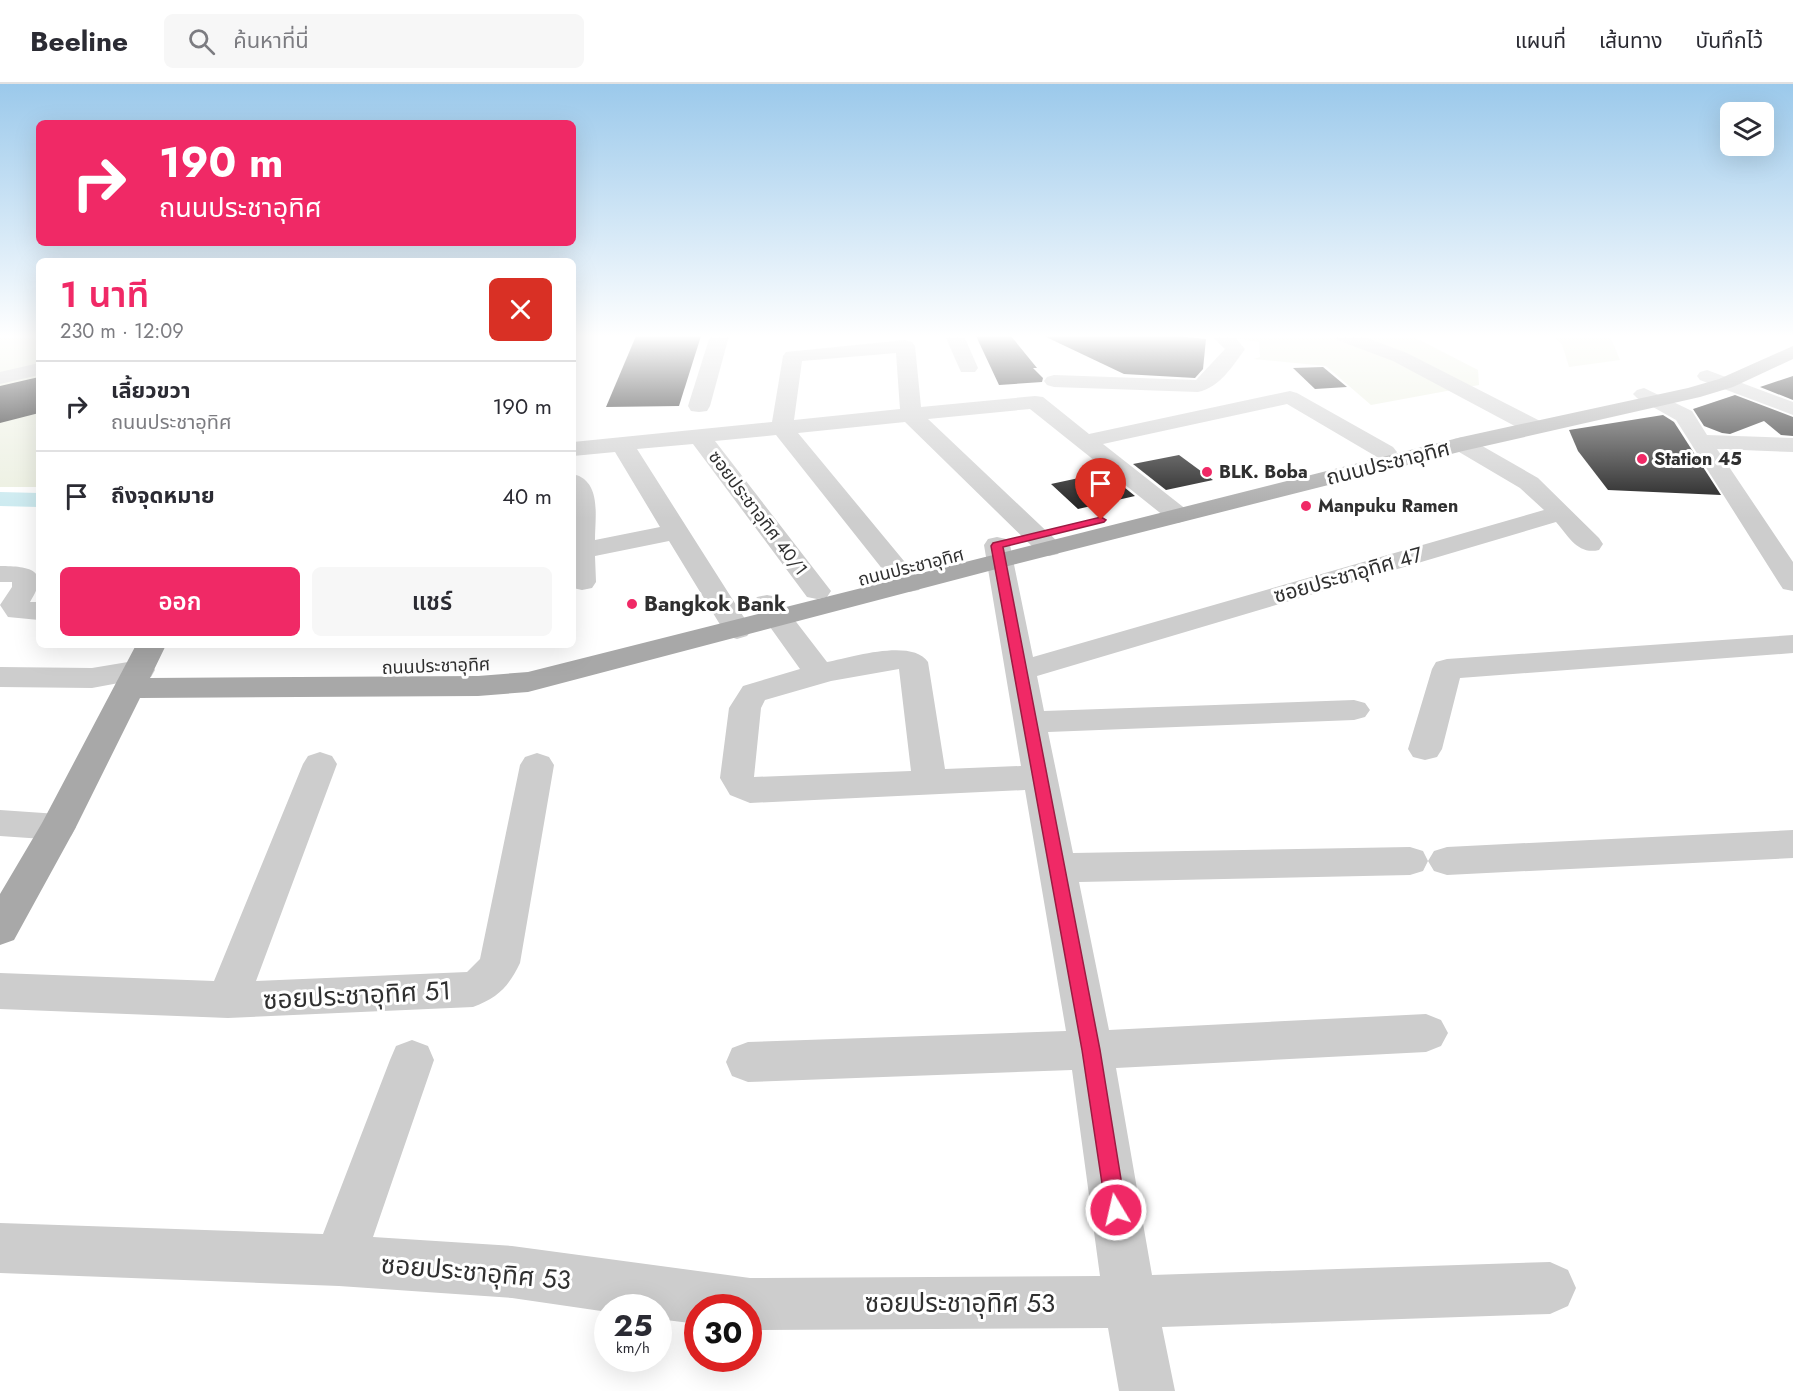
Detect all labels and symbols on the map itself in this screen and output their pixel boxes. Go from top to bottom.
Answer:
street label: ถนนประชาอุทิศ [1323,433,1453,493]
street label: ซอยประชาอุทิศ 40/1 [702,445,814,581]
place label: Station 45 [1654,446,1742,472]
marker: Station 45 [1635,452,1649,466]
pin [1075,458,1126,520]
place label: BLK. Boba [1219,459,1308,485]
marker: BLK. Boba [1200,465,1214,479]
place label: Manpuku Ramen [1318,493,1458,519]
marker: Manpuku Ramen [1299,499,1313,513]
street label: ซอยประชาอุทิศ 47 [1270,539,1426,611]
street label: ถนนประชาอุทิศ [855,541,967,593]
place label: Bangkok Bank [644,589,786,619]
marker: Bangkok Bank [625,597,639,611]
street label: ถนนประชาอุทิศ [381,651,491,681]
street label: ซอยประชาอุทิศ 51 [262,971,452,1019]
position arrow [1084,1178,1148,1242]
street label: ซอยประชาอุทิศ 53 [379,1245,573,1299]
street label: ซอยประชาอุทิศ 53 [865,1284,1055,1322]
speed limit sign: 30 [684,1294,762,1372]

